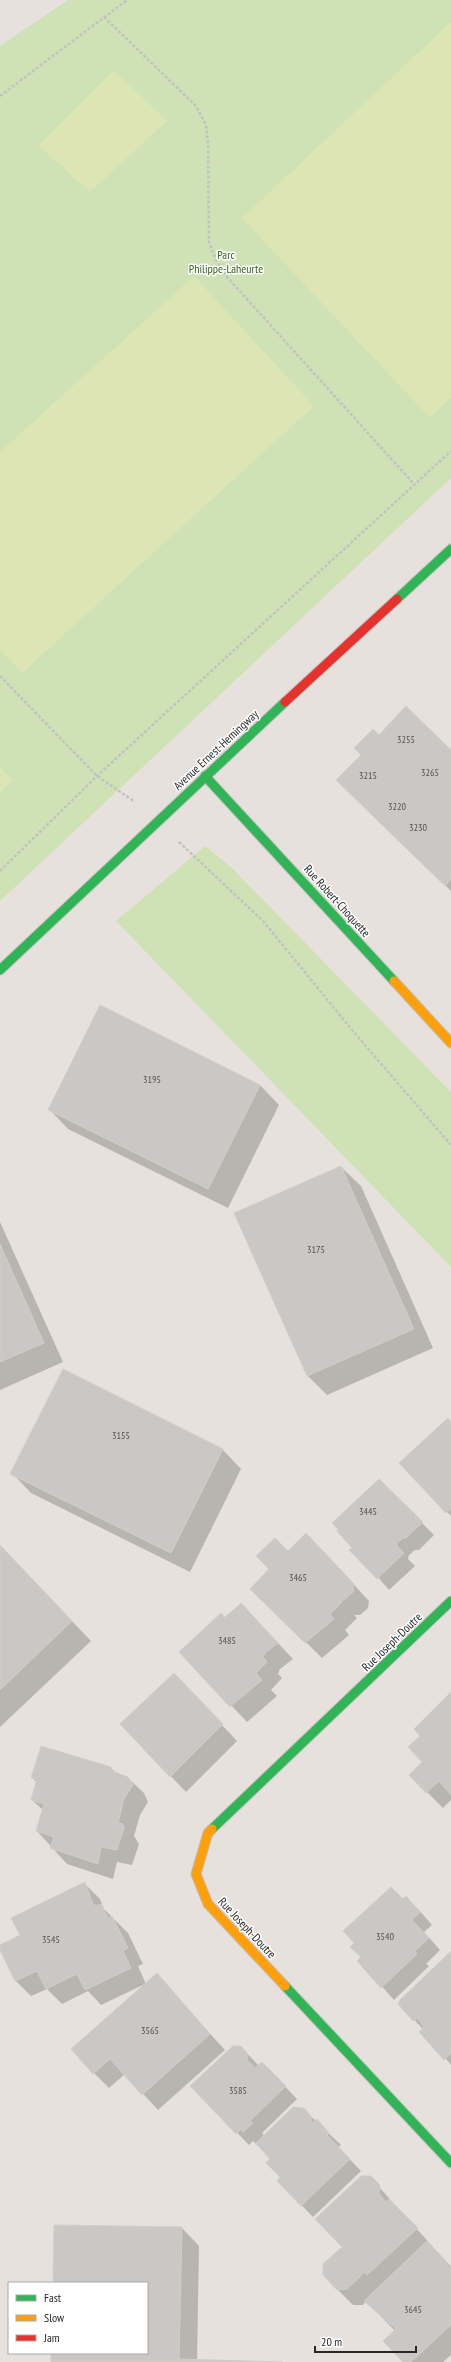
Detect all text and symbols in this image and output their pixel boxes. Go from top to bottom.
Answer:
park label: Parc Philippe-Laheurte [189,247,263,276]
street label: Avenue Ernest-Hemingway [170,706,262,793]
house number: 3255 [397,733,415,746]
house number: 3265 [421,766,439,779]
house number: 3215 [359,769,377,782]
house number: 3220 [388,800,407,813]
house number: 3230 [409,821,428,834]
street label: Rue Robert-Choquette [301,861,374,940]
house number: 3195 [143,1073,161,1086]
house number: 3175 [307,1243,325,1256]
house number: 3155 [112,1429,130,1442]
house number: 3445 [359,1505,377,1518]
house number: 3465 [289,1571,307,1584]
street label: Rue Joseph-Doutre [358,1609,425,1674]
house number: 3485 [218,1634,236,1647]
street label: Rue Joseph-Doutre [215,1894,279,1961]
house number: 3540 [376,1930,395,1943]
house number: 3545 [42,1933,60,1946]
house number: 3565 [141,2024,159,2037]
house number: 3585 [229,2084,247,2097]
legend [8,2282,148,2354]
text: Fast [44,2290,62,2305]
house number: 3645 [404,2303,422,2316]
text: Slow [44,2310,65,2325]
scale bar [315,2328,416,2354]
text: Jam [43,2330,60,2345]
text: 20 m [321,2334,342,2349]

